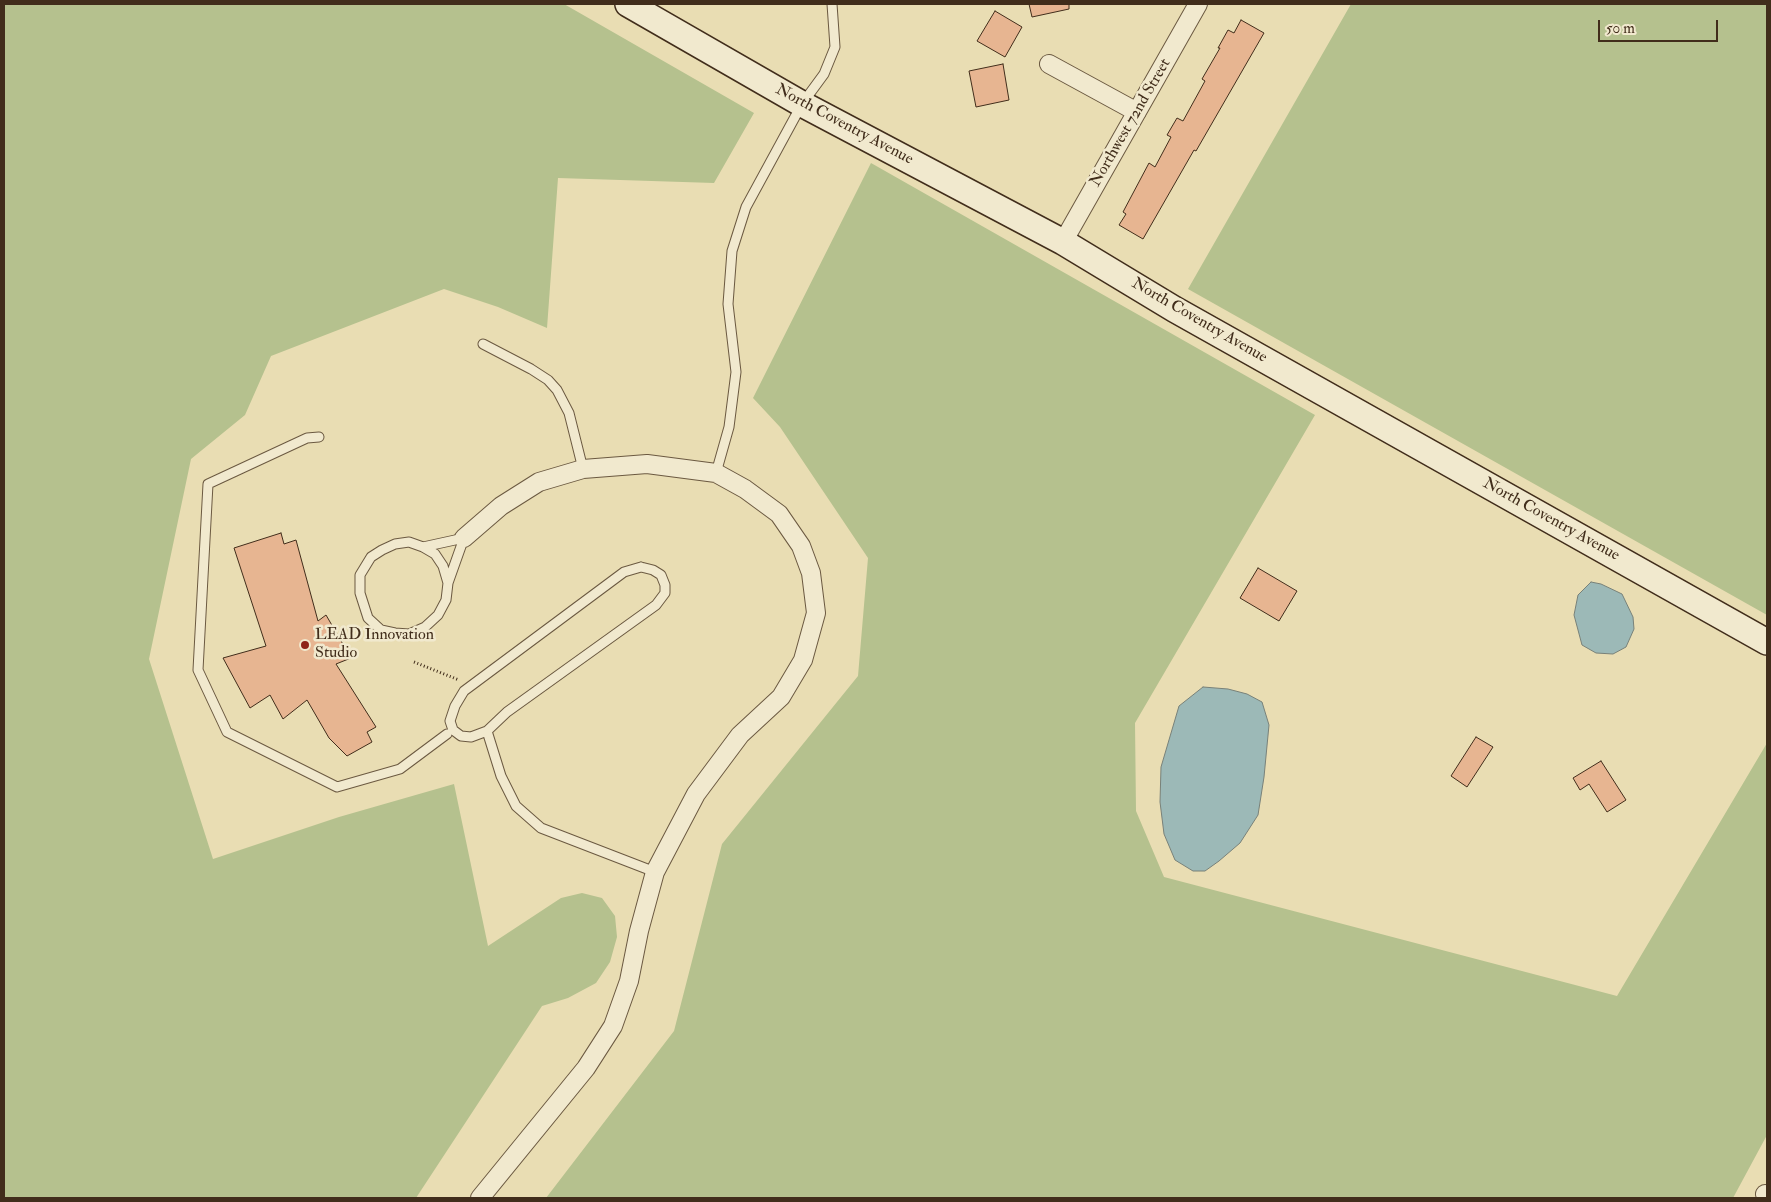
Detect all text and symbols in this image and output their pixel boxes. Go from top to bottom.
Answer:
scale bar [1601,10,1721,42]
text: 50 m [1606,19,1635,38]
street label: Northwest 72nd Street [1086,55,1176,191]
street label: North Coventry Avenue [772,81,916,169]
street label: North Coventry Avenue [1128,274,1270,368]
street label: North Coventry Avenue [1479,474,1623,566]
place label: LEAD Innovation Studio [315,626,434,664]
marker: LEAD Innovation Studio [299,639,311,651]

